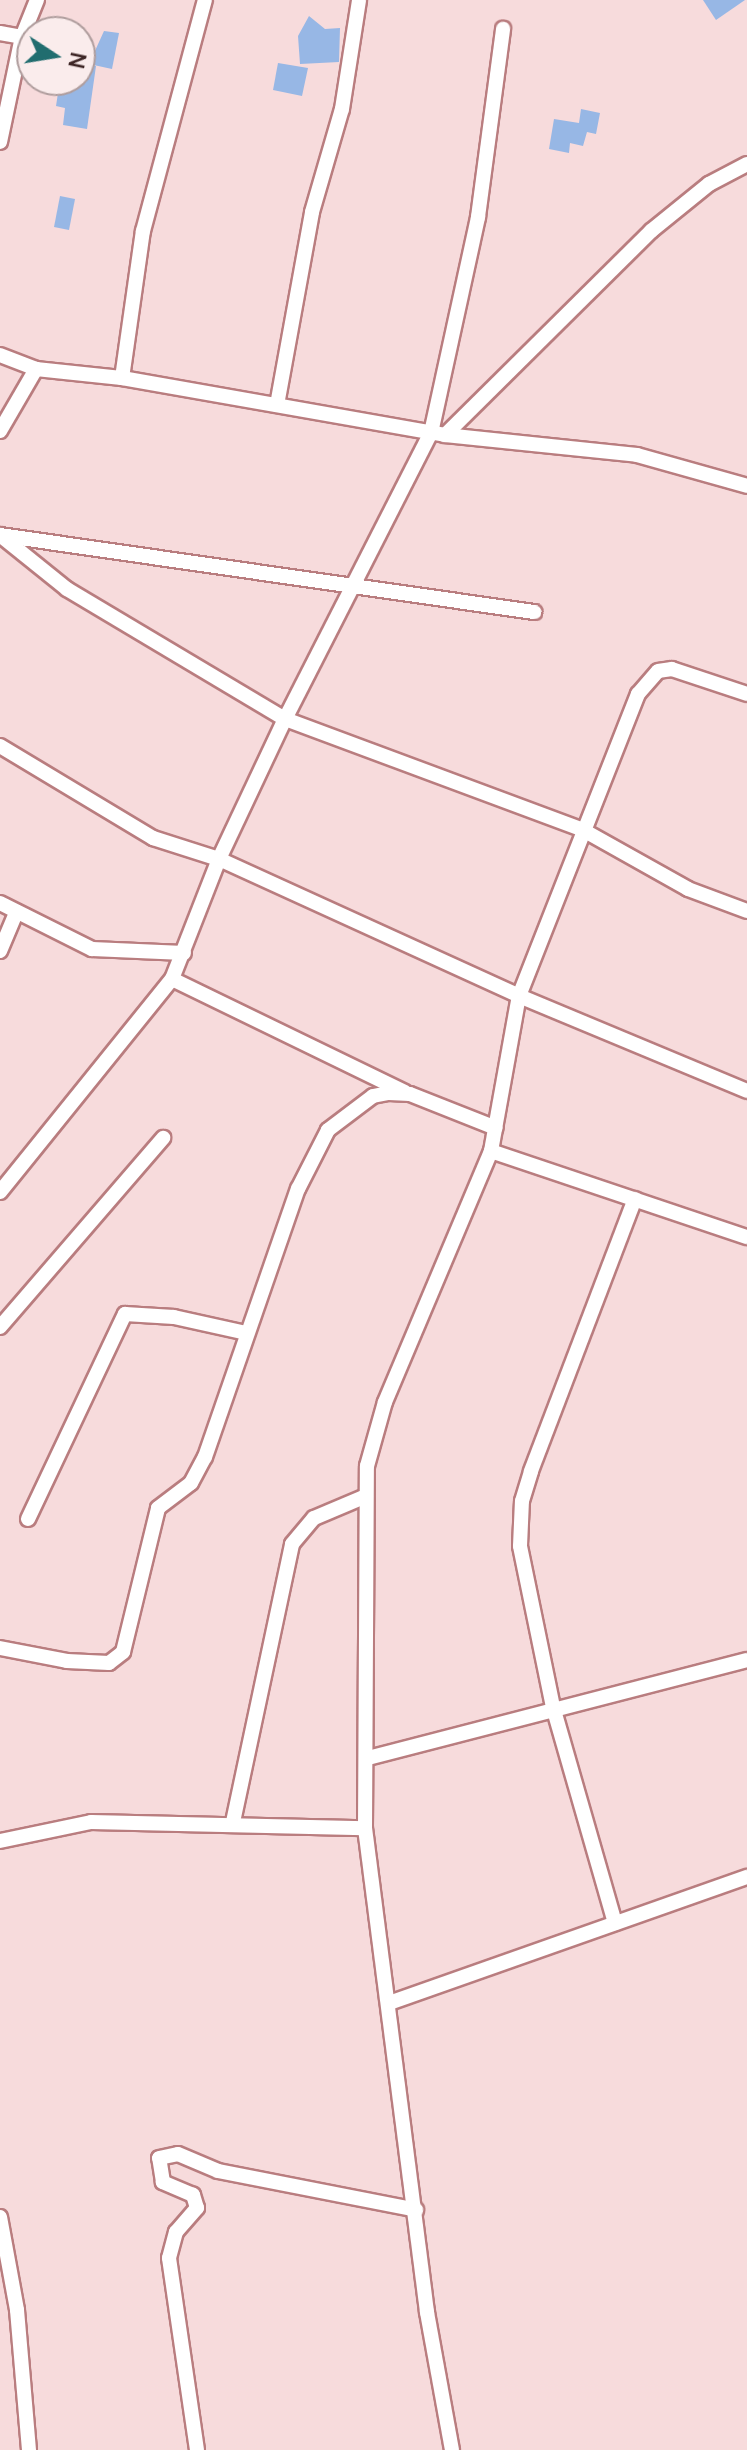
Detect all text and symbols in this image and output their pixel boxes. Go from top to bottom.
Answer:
north arrow [16,16,96,96]
text: N [61,50,94,71]

